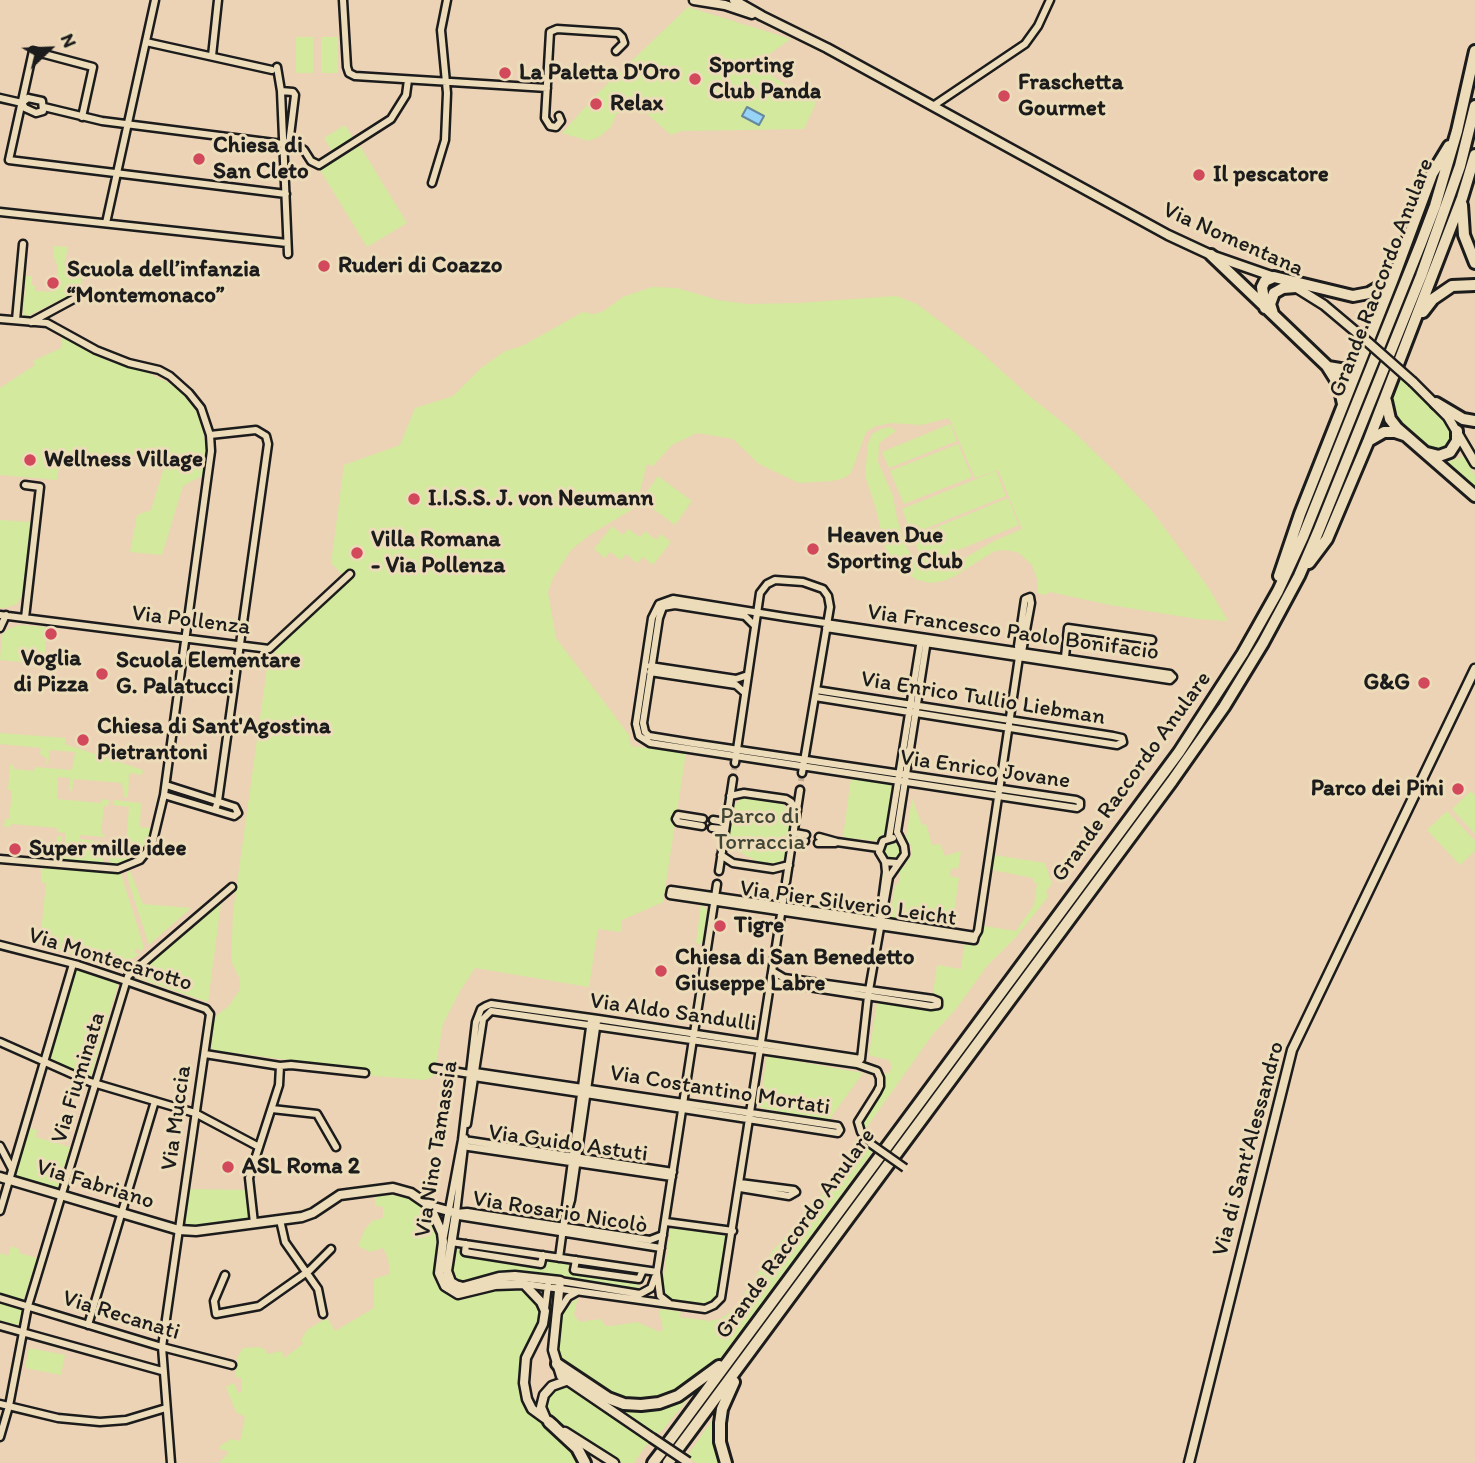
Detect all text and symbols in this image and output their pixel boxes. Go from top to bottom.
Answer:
north arrow [14,14,84,84]
text: N [56,30,82,51]
place label: Sporting Club Panda [709,52,821,106]
place label: La Paletta D'Oro [519,59,680,87]
marker: La Paletta D'Oro [497,65,513,81]
place label: Fraschetta Gourmet [1018,69,1123,123]
marker: Sporting Club Panda [687,71,703,87]
marker: Fraschetta Gourmet [996,88,1012,104]
place label: Relax [610,90,663,118]
marker: Relax [588,96,604,112]
place label: Chiesa di San Cleto [213,132,309,186]
marker: Chiesa di San Cleto [191,151,207,167]
street label: Grande Raccordo Anulare [1324,155,1440,401]
place label: Il pescatore [1213,161,1329,189]
marker: Il pescatore [1191,167,1207,183]
street label: Via Nomentana [1158,197,1308,283]
place label: Ruderi di Coazzo [338,252,502,280]
place label: Scuola dell’infanzia “Montemonaco” [67,256,260,310]
marker: Ruderi di Coazzo [316,258,332,274]
marker: Scuola dell’infanzia “Montemonaco” [45,275,61,291]
place label: Wellness Village [44,446,203,474]
marker: Wellness Village [22,452,38,468]
place label: I.I.S.S. J. von Neumann [428,485,654,513]
marker: I.I.S.S. J. von Neumann [406,491,422,507]
place label: Heaven Due Sporting Club [827,522,963,576]
place label: Villa Romana - Via Pollenza [371,526,505,580]
marker: Heaven Due Sporting Club [805,541,821,557]
marker: Villa Romana - Via Pollenza [349,545,365,561]
street label: Via Francesco Paolo Bonifacio [865,599,1161,667]
street label: Via Pollenza [130,600,252,642]
marker: Voglia di Pizza [43,626,59,642]
place label: Voglia di Pizza [13,645,89,699]
place label: Scuola Elementare G. Palatucci [116,647,301,701]
marker: Scuola Elementare G. Palatucci [94,666,110,682]
street label: Via Enrico Tullio Liebman [859,666,1107,732]
street label: Grande Raccordo Anulare [1046,666,1218,888]
place label: G&G [1363,669,1410,697]
marker: G&G [1416,675,1432,691]
place label: Chiesa di Sant'Agostina Pietrantoni [97,713,331,767]
marker: Chiesa di Sant'Agostina Pietrantoni [75,732,91,748]
street label: Via Enrico Jovane [898,744,1072,796]
place label: Parco dei Pini [1311,775,1444,803]
marker: Parco dei Pini [1450,781,1466,797]
park label: Parco di Torraccia [715,803,805,857]
place label: Super mille idee [29,835,187,863]
marker: Super mille idee [7,841,23,857]
street label: Via Pier Silverio Leicht [738,875,958,933]
place label: Tigre [734,912,784,940]
marker: Tigre [712,918,728,934]
street label: Via Montecarotto [25,922,195,998]
place label: Chiesa di San Benedetto Giuseppe Labre [675,944,914,998]
marker: Chiesa di San Benedetto Giuseppe Labre [653,963,669,979]
street label: Via Aldo Sandulli [588,988,758,1038]
street label: Via Fiuminata [46,1009,112,1147]
street label: Via di Sant'Alessandro [1207,1039,1291,1259]
street label: Via Nino Tamassia [409,1059,465,1239]
street label: Via Costantino Mortati [608,1060,832,1122]
street label: Via Muccia [156,1064,198,1172]
street label: Via Guido Astuti [486,1119,650,1169]
street label: Grande Raccordo Anulare [710,1123,882,1345]
place label: ASL Roma 2 [242,1153,360,1181]
street label: Via Fabriano [33,1154,157,1216]
marker: ASL Roma 2 [220,1159,236,1175]
street label: Via Rosario Nicolò [471,1186,649,1240]
street label: Via Recanati [59,1285,183,1347]

